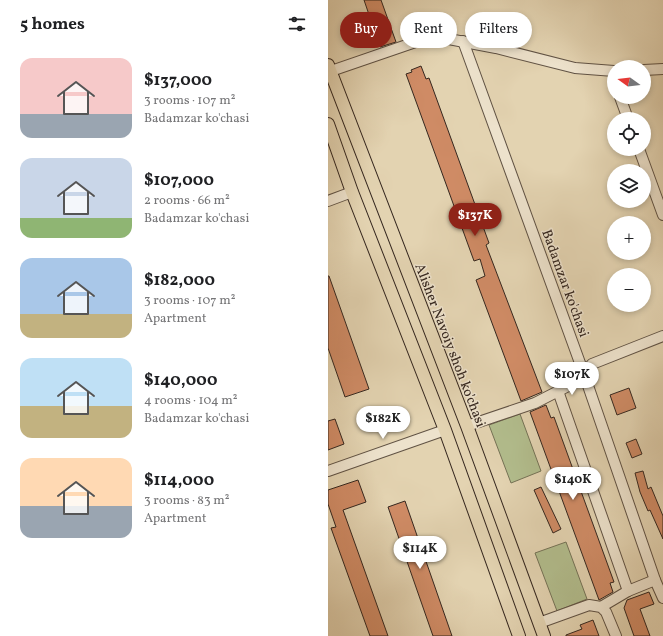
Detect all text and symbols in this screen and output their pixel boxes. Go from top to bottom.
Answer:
chip: Buy [340,12,392,48]
chip: Rent [400,12,457,48]
chip: Filters [465,12,532,48]
text: 5 homes [20,13,85,36]
icon: filters [286,13,308,35]
north arrow [607,60,651,104]
map controls [607,60,651,312]
text: $137,000 [144,69,212,92]
icon: home [52,74,100,122]
text: 3 rooms · 107 m² [144,92,235,110]
text: Badamzar ko'chasi [144,110,249,128]
button: locate [607,112,651,156]
button: layers [607,164,651,208]
text: $107,000 [144,169,214,192]
icon: home [52,174,100,222]
text: 2 rooms · 66 m² [144,192,230,210]
pin: $137K [447,203,503,237]
text: $137K [458,207,492,225]
text: Badamzar ko'chasi [144,210,249,228]
button: + [607,216,651,260]
street label: Badamzar ko'chasi [536,227,593,340]
street label: Alisher Navoiy shoh ko'chasi [409,261,490,430]
button: − [607,268,651,312]
text: $182,000 [144,269,215,292]
icon: home [52,274,100,322]
text: 3 rooms · 107 m² [144,292,235,310]
text: Apartment [144,310,207,328]
pin: $107K [544,362,600,396]
text: $107K [554,366,590,384]
text: $140,000 [144,369,217,392]
icon: home [52,374,100,422]
text: 4 rooms · 104 m² [144,392,238,410]
pin: $182K [355,406,411,440]
text: Badamzar ko'chasi [144,410,249,428]
text: $182K [365,410,401,428]
pin: $140K [545,467,601,501]
text: $114,000 [144,469,214,492]
text: $140K [554,471,592,489]
icon: home [52,474,100,522]
text: 3 rooms · 83 m² [144,492,230,510]
text: Apartment [144,510,207,528]
pin: $114K [392,536,448,570]
text: $114K [403,540,438,558]

